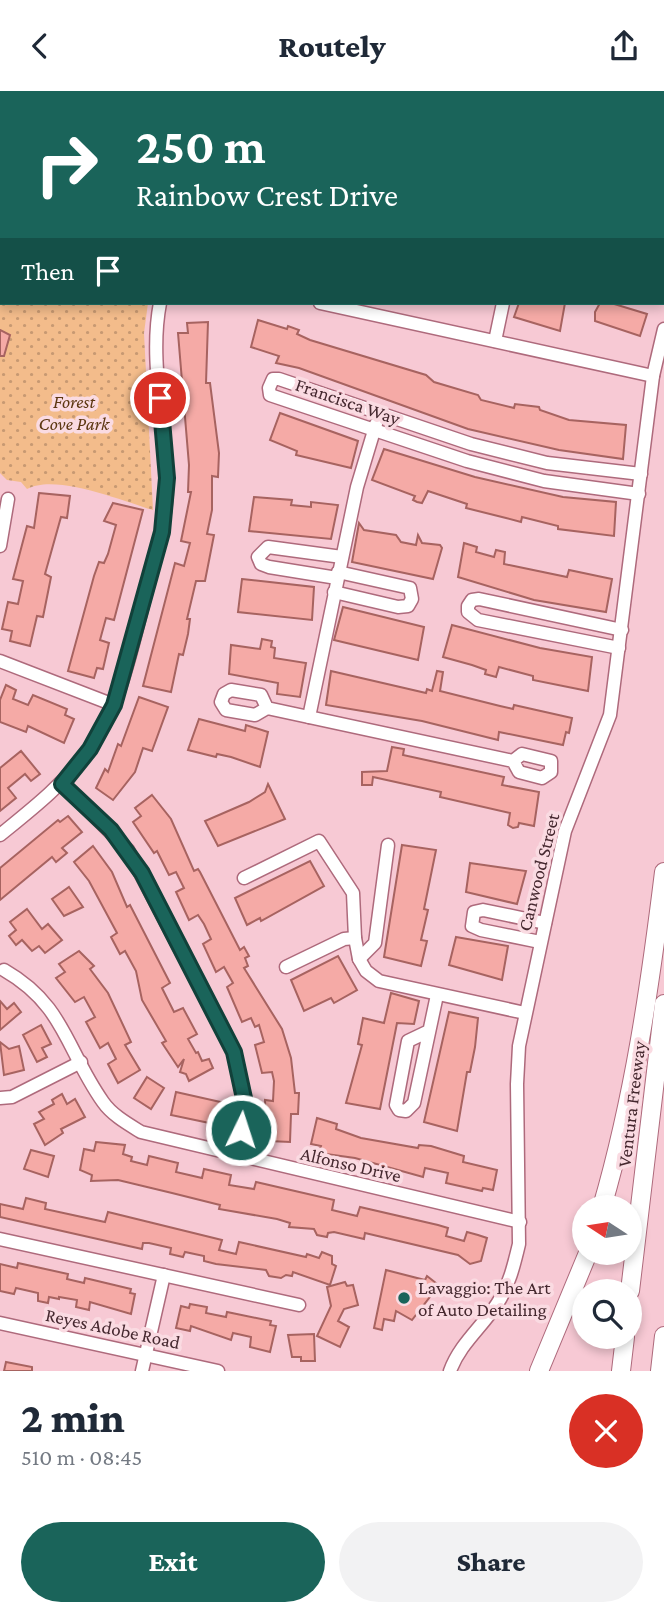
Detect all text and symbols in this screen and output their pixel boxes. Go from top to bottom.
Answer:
icon: back [21,27,59,65]
icon: share [605,27,643,65]
text: Routely [278,28,386,64]
icon: right [21,119,112,210]
text: 250 m [136,119,266,174]
text: Rainbow Crest Drive [136,177,398,213]
icon: arrive [89,252,127,290]
text: Then [21,257,75,286]
pin [130,368,190,428]
street label: Francisca Way [293,374,403,429]
icon: arrive [141,379,179,417]
park label: Forest Cove Park [39,391,110,434]
street label: Canwood Street [514,810,563,933]
street label: Ventura Freeway [613,1039,650,1169]
position arrow [204,1093,278,1167]
street label: Alfonso Drive [298,1143,403,1186]
north arrow [572,1195,642,1265]
map controls [572,1195,642,1349]
place label: Lavaggio: The Art of Auto Detailing [418,1277,551,1320]
button: search [572,1279,642,1349]
marker: Lavaggio: The Art of Auto Detailing [396,1290,412,1306]
street label: Reyes Adobe Road [44,1304,182,1353]
text: 2 min [21,1394,125,1441]
button: close [569,1394,643,1468]
text: 510 m · 08:45 [21,1444,142,1470]
button: Exit [21,1522,325,1602]
button: Share [339,1522,643,1602]

